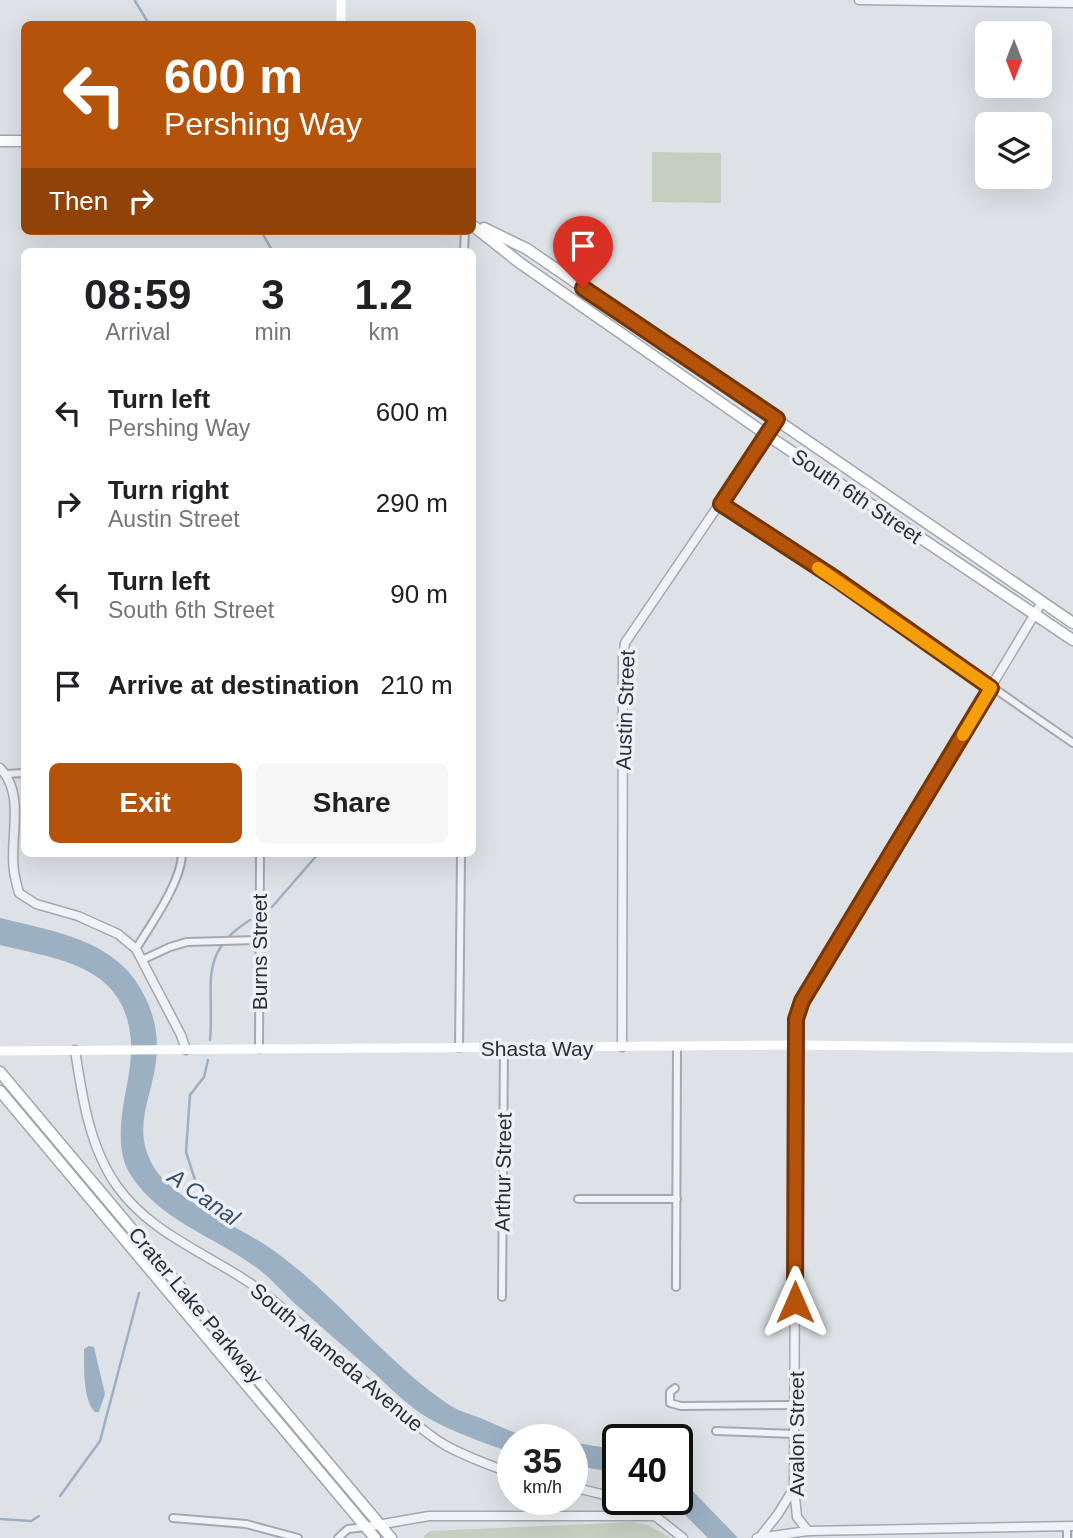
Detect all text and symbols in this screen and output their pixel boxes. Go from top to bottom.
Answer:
north arrow [975,21,1052,98]
map controls [975,21,1052,189]
icon: left [49,49,140,140]
text: 600 m [164,49,303,103]
text: Pershing Way [164,106,362,142]
button: layers [975,112,1052,189]
icon: right [122,182,160,220]
text: Then [49,186,108,216]
pin [553,216,613,288]
icon: arrive [564,227,602,265]
text: 08:59 [84,271,191,318]
text: 3 [261,271,285,318]
text: 1.2 [355,271,413,318]
text: Arrival [105,319,170,345]
text: min [254,319,292,345]
text: km [368,319,399,345]
text: Turn left [108,384,210,414]
icon: left [49,394,87,432]
text: 600 m [376,397,448,427]
text: Pershing Way [108,415,250,441]
street label: South 6th Street [788,444,926,548]
text: Turn right [108,475,229,505]
icon: right [49,485,87,523]
text: 290 m [376,488,448,518]
text: Austin Street [108,506,240,532]
text: Turn left [108,566,210,596]
icon: left [49,576,87,614]
text: 90 m [390,579,448,609]
text: South 6th Street [108,597,274,623]
street label: Austin Street [611,649,639,770]
icon: arrive [49,667,87,705]
text: Arrive at destination [108,670,359,700]
text: 210 m [380,670,453,700]
button: Exit [49,763,242,843]
button: Share [256,763,448,843]
street label: Burns Street [248,893,271,1010]
street label: Shasta Way [481,1037,594,1060]
street label: Arthur Street [490,1112,516,1232]
water label: A Canal [162,1162,245,1231]
street label: Crater Lake Parkway [124,1223,268,1388]
position arrow [758,1265,832,1339]
street label: South Alameda Avenue [246,1278,428,1436]
street label: Avalon Street [785,1371,808,1497]
speed limit sign: 40 [602,1424,693,1515]
text: 35 [523,1441,562,1480]
text: km/h [523,1477,562,1497]

